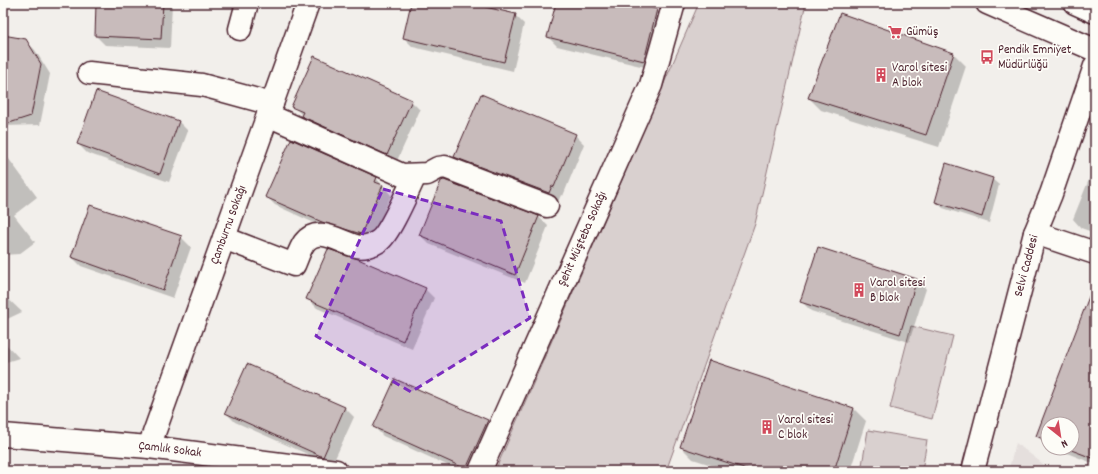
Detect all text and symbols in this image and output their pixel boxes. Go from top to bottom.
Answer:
place label: Gümüş [906,23,939,42]
supermarket icon: Gümüş [887,24,903,40]
place label: Pendik Emniyet Müdürlüğü [998,41,1072,75]
bus stop icon: Pendik Emniyet Müdürlüğü [979,49,995,65]
place label: Varol sitesi A blok [892,59,948,93]
building icon: Varol sitesi A blok [873,67,889,83]
street label: Çamburnu Sokağı [206,183,252,267]
street label: Şehit Müşteba Sokağı [554,188,612,290]
street label: Selvi Caddesi [1010,232,1045,299]
place label: Varol sitesi B blok [870,274,926,308]
building icon: Varol sitesi B blok [851,282,867,298]
place label: Varol sitesi C blok [778,411,834,445]
north arrow [1040,416,1080,456]
building icon: Varol sitesi C blok [759,419,775,435]
text: N [1057,435,1070,451]
street label: Çamlık Sokak [138,437,202,463]

